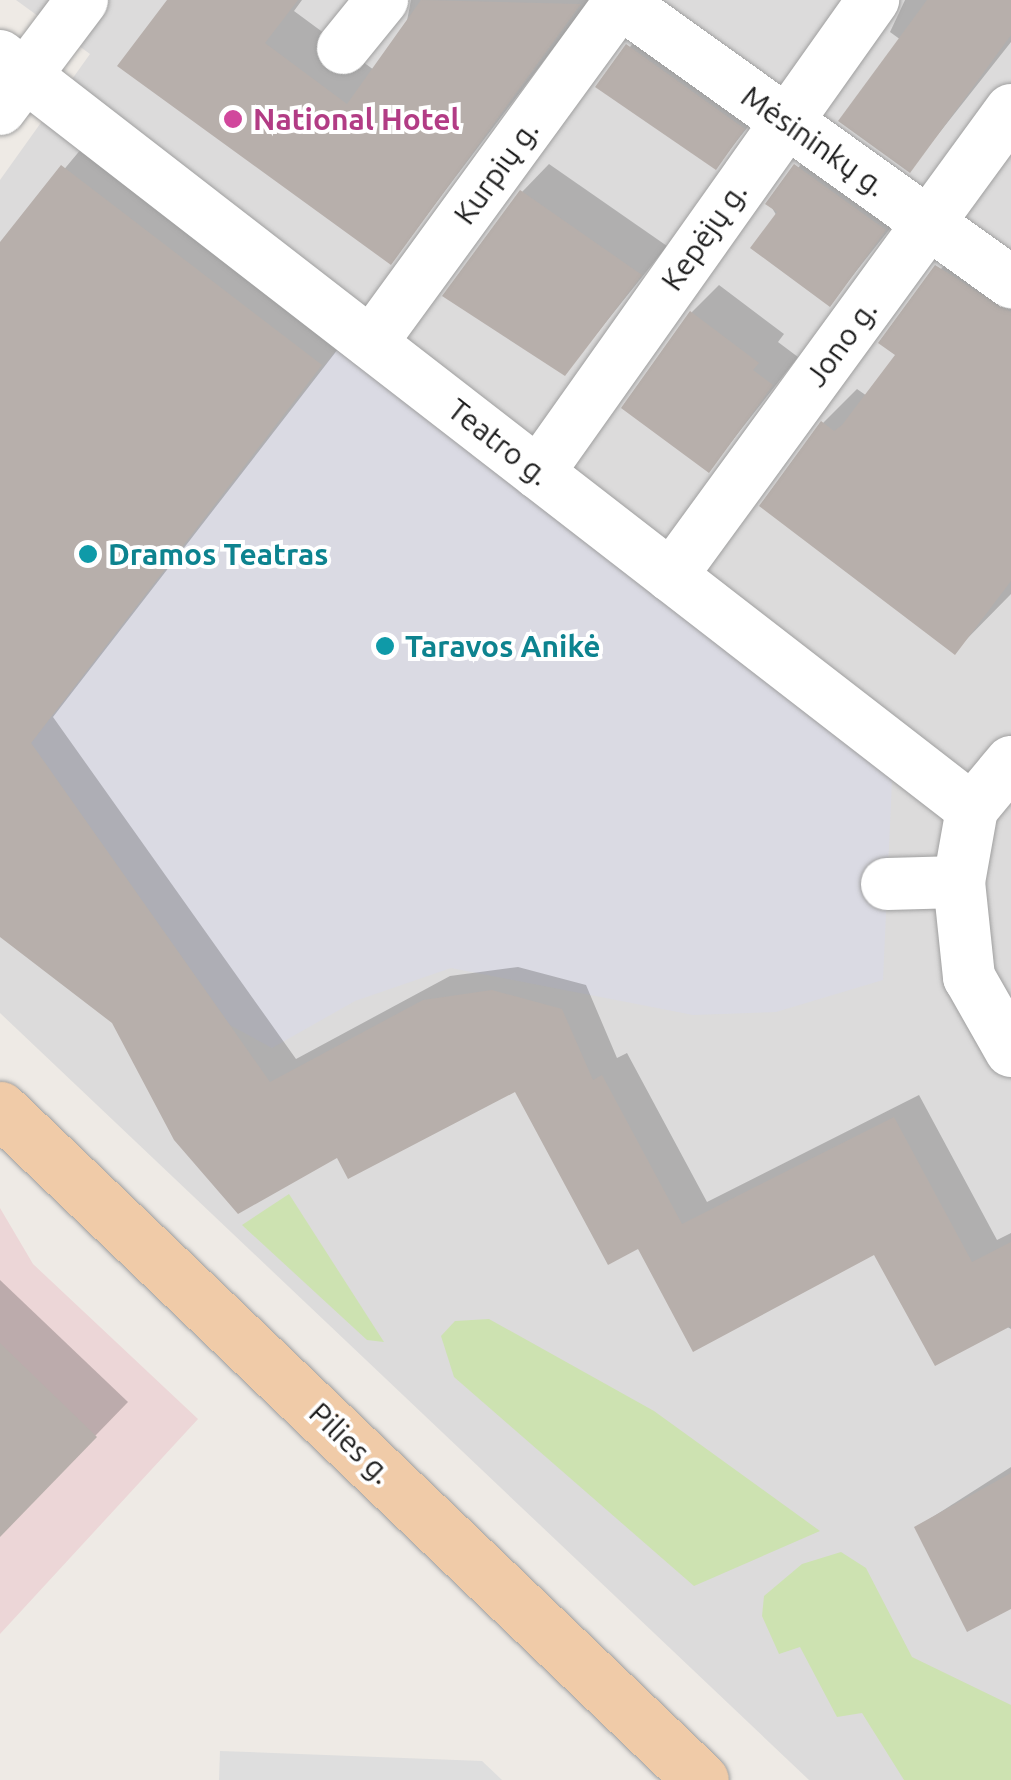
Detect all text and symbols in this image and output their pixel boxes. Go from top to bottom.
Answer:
street label: Mėsininkų g. [735,78,893,204]
place label: National Hotel [253,101,460,137]
marker: National Hotel [222,108,244,130]
street label: Kurpių g. [446,113,546,231]
street label: Kepėjų g. [654,175,754,297]
street label: Jono g. [797,293,885,393]
street label: Teatro g. [441,391,557,493]
place label: Dramos Teatras [108,536,328,572]
marker: Dramos Teatras [77,543,99,565]
place label: Taravos Anikė [405,628,601,664]
marker: Taravos Anikė [374,635,396,657]
street label: Pilies g. [302,1395,400,1491]

